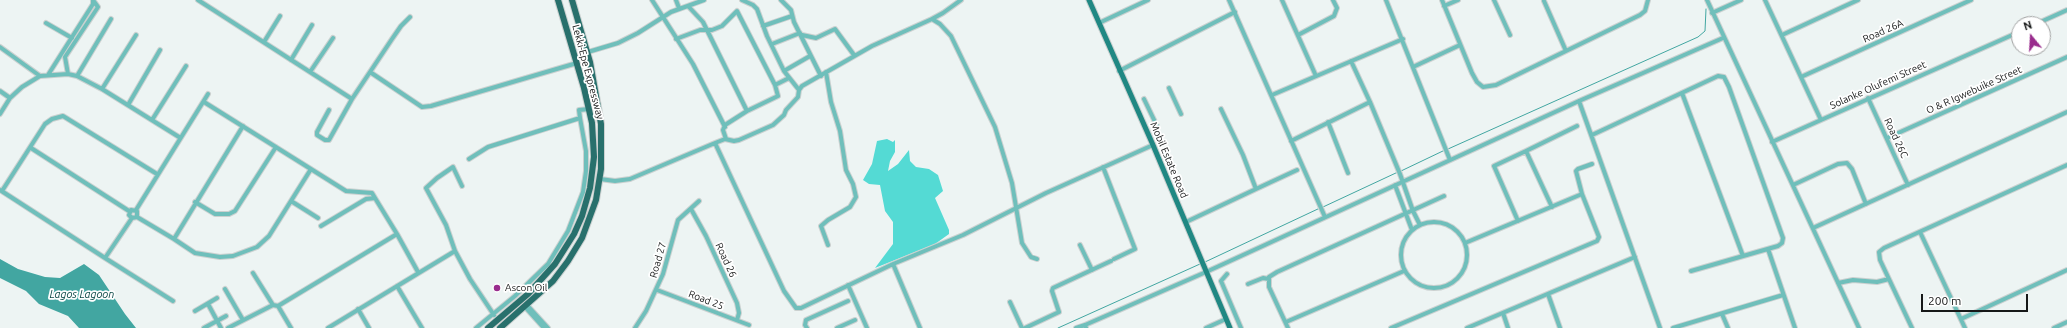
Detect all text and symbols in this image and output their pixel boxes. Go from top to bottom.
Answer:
north arrow [2011,16,2051,56]
street label: Road 26A [1861,17,1905,45]
text: N [2022,19,2033,33]
street label: Lekki-Epe Expressway [570,23,606,121]
street label: Solanke Olufemi Street [1828,58,1928,112]
street label: O & R Igwebuike Street [1924,63,2024,117]
street label: Road 26C [1882,116,1910,160]
street label: Mobil Estate Road [1148,120,1190,200]
street label: Road 27 [647,241,669,279]
street label: Road 26 [713,241,739,279]
place label: Ascon Oil [505,282,547,294]
marker: Ascon Oil [492,283,502,293]
scale bar [1923,286,2030,312]
water label: Lagos Lagoon [50,287,114,301]
street label: Road 25 [687,288,725,312]
text: 200 m [1928,294,1961,307]

